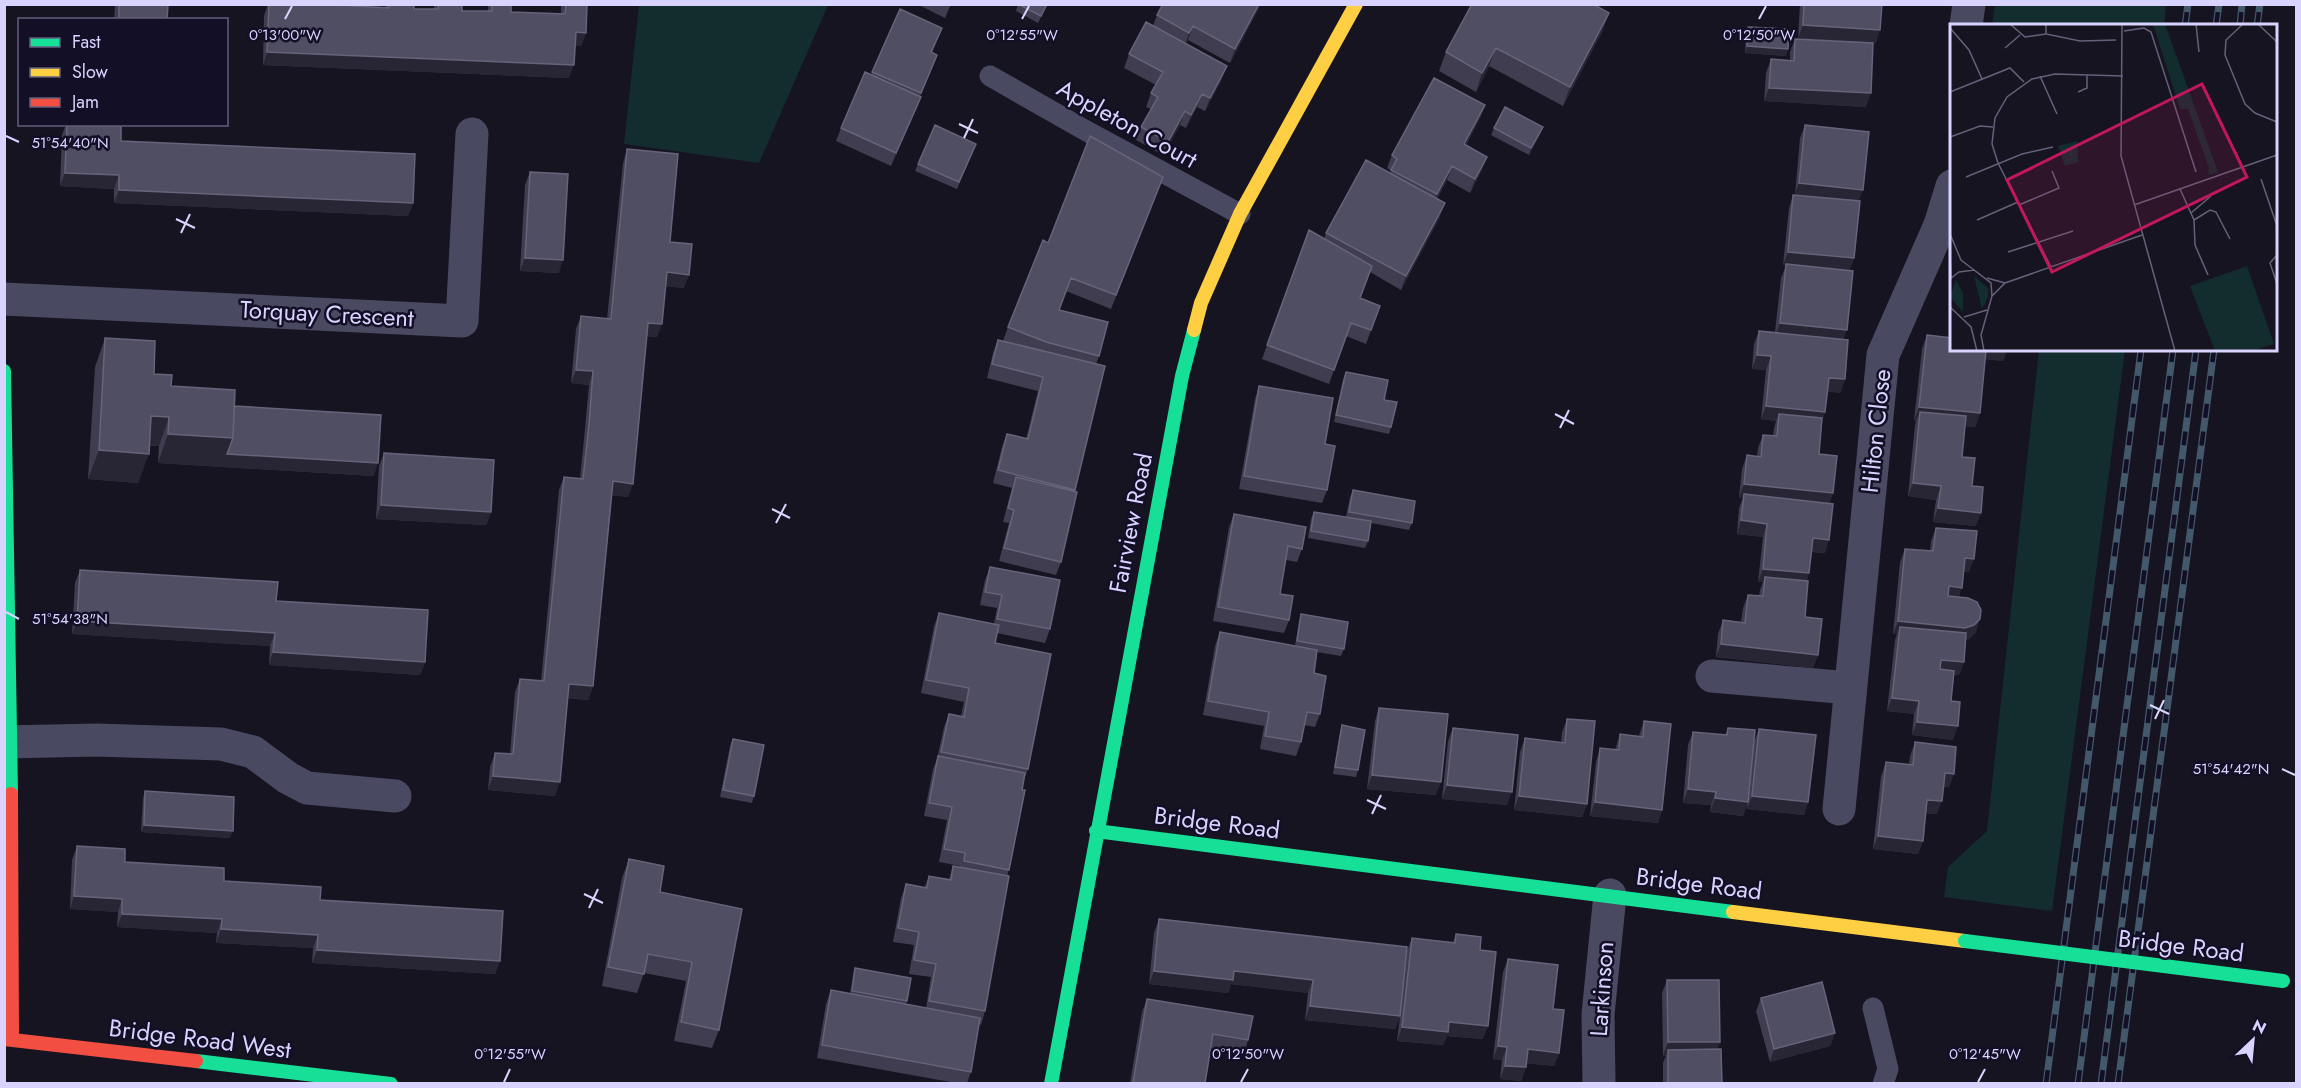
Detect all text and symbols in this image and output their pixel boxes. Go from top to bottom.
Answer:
legend [18,18,228,126]
text: 0°13'00"W [249,24,321,46]
text: 0°12'55"W [986,24,1058,46]
text: 0°12'50"W [1723,24,1795,46]
inset map [1950,24,2277,351]
text: Fast [72,29,101,55]
text: Slow [72,59,109,85]
street label: Appleton Court [1051,70,1204,177]
text: Jam [70,89,99,115]
text: 51°54'40"N [31,132,109,154]
street label: Torquay Crescent [239,291,415,336]
street label: Hilton Close [1852,367,1899,495]
street label: Fairview Road [1100,450,1161,596]
text: 51°54'38"N [32,608,108,630]
text: 51°54'42"N [2193,758,2269,780]
street label: Bridge Road [1152,797,1282,848]
street label: Bridge Road [1634,858,1764,909]
street label: Bridge Road [2116,920,2246,971]
street label: Larkinson [1581,940,1622,1038]
street label: Bridge Road West [107,1010,293,1067]
north arrow [2223,1010,2283,1070]
text: N [2249,1014,2270,1040]
text: 0°12'55"W [474,1043,546,1065]
text: 0°12'50"W [1212,1043,1284,1065]
text: 0°12'45"W [1949,1043,2021,1065]

